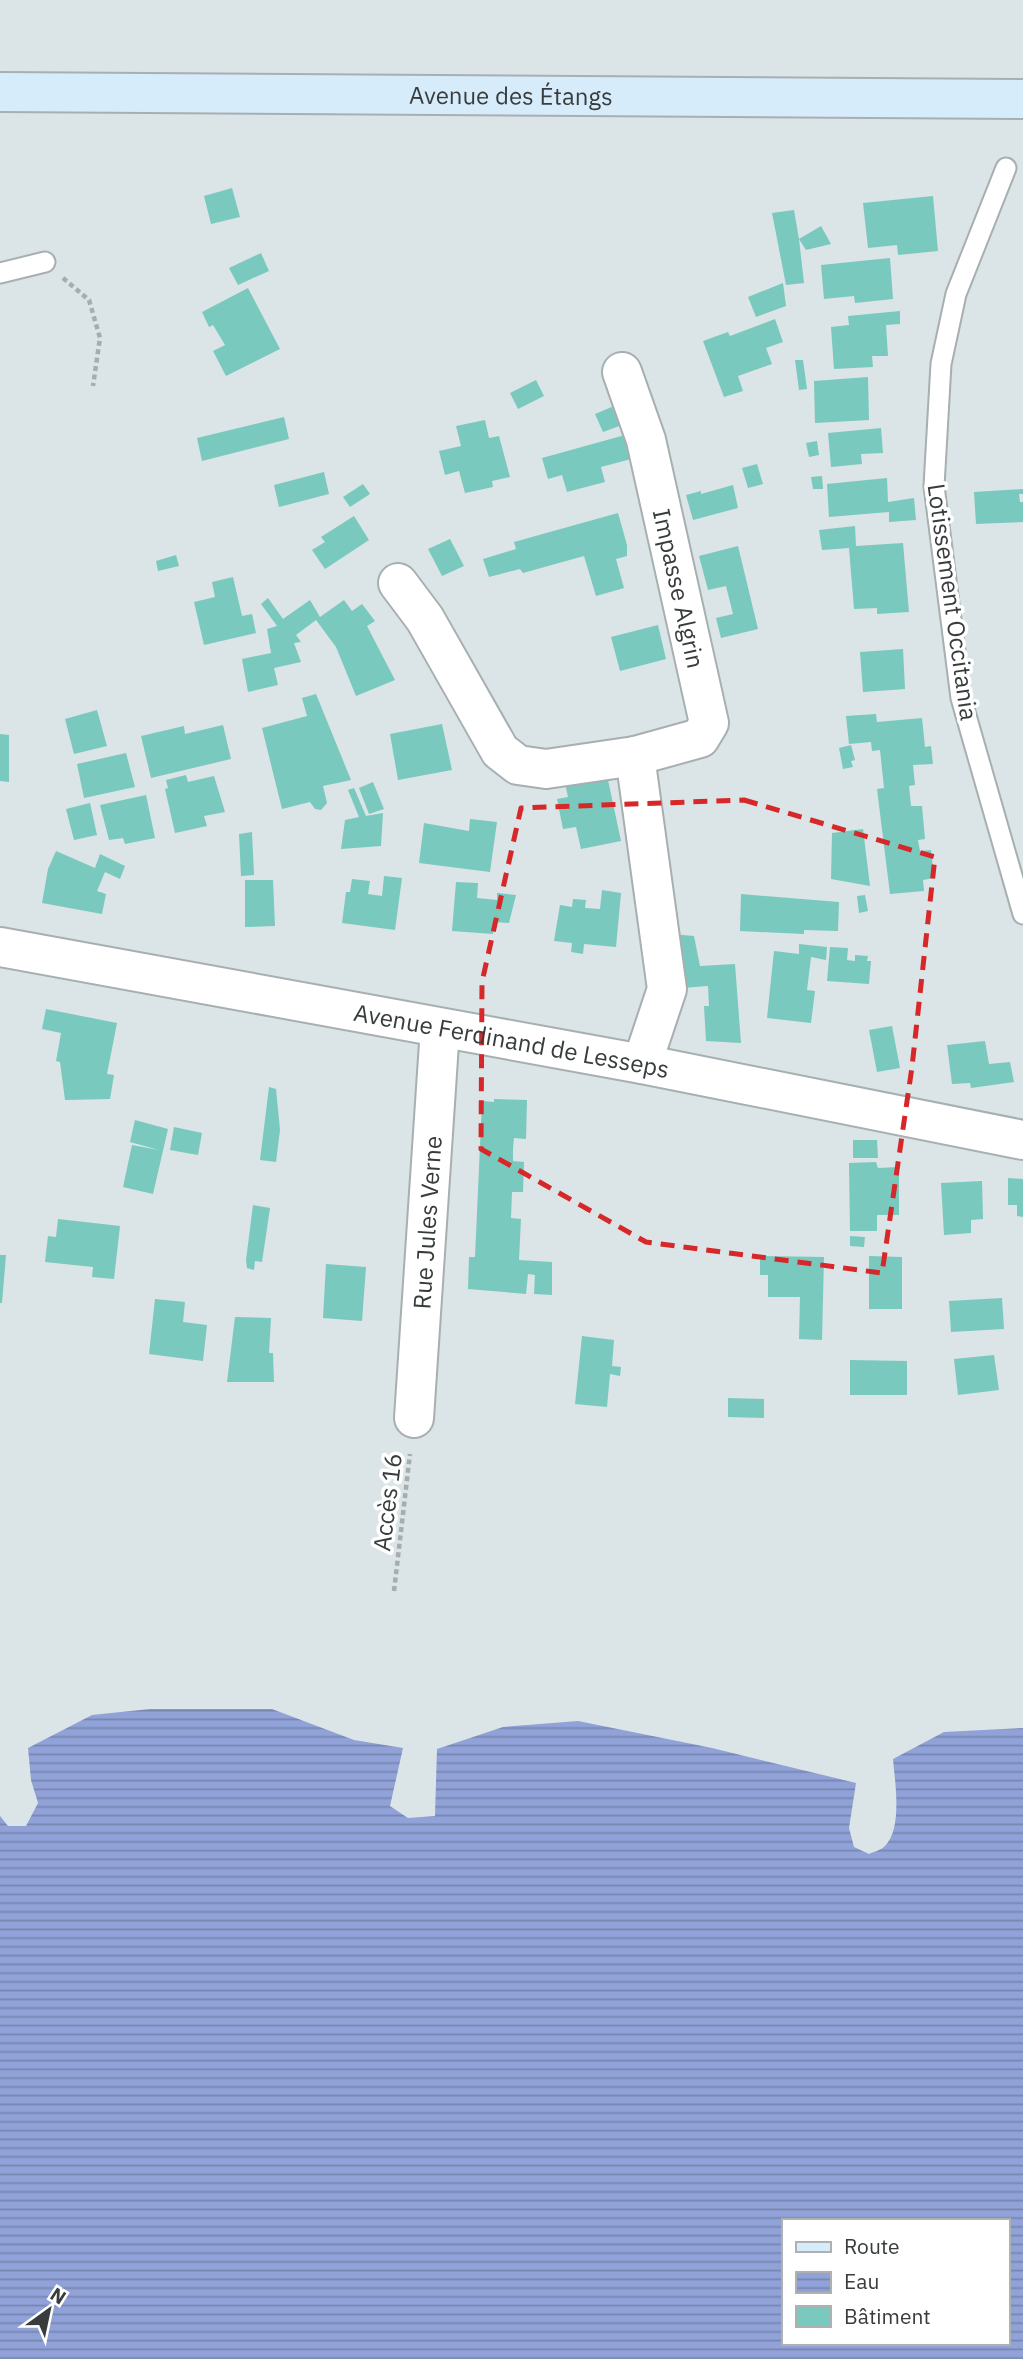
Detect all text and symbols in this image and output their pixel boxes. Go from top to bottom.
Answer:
street label: Avenue des Étangs [409,79,613,112]
street label: Lotissement Occitania [921,482,985,723]
street label: Impasse Algrin [646,505,712,671]
street label: Avenue Ferdinand de Lesseps [351,996,672,1085]
street label: Rue Jules Verne [405,1135,449,1310]
street label: Accès 16 [365,1451,409,1553]
legend [782,2219,1009,2345]
text: Route [844,2232,900,2260]
text: Eau [844,2267,879,2295]
north arrow [14,2275,84,2345]
text: N [46,2282,71,2310]
text: Bâtiment [844,2302,931,2330]

